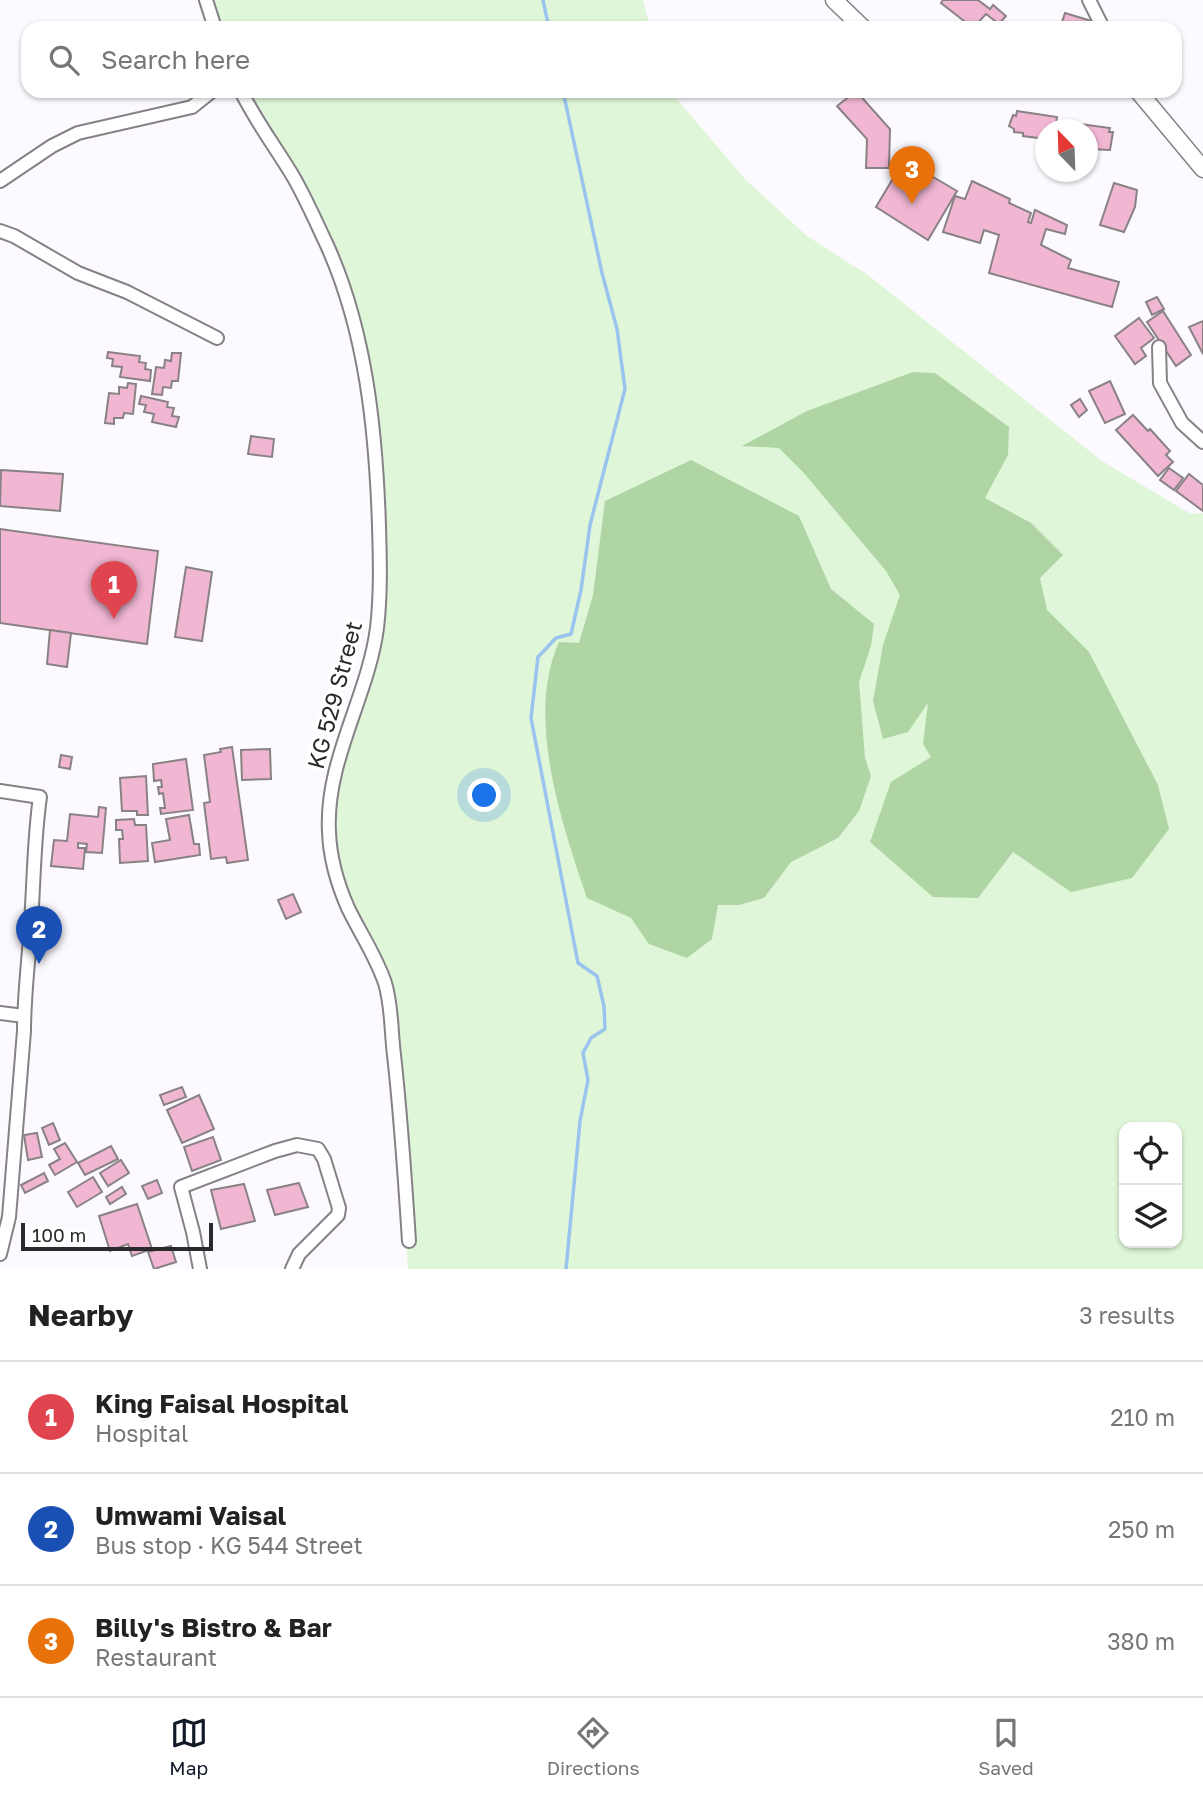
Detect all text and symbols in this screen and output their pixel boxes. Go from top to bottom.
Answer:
search box [21,21,1182,98]
icon: search [45,41,83,79]
text: Search here [101,44,250,75]
north arrow [1035,119,1098,182]
pin: 3 [889,146,935,204]
pin: 1 [91,561,137,619]
street label: KG 529 Street [301,618,367,772]
your location [467,778,501,812]
pin: 2 [16,906,62,964]
map controls [1119,1122,1182,1248]
button: locate [1119,1122,1182,1185]
button: layers [1119,1185,1182,1248]
scale bar [21,1220,214,1252]
text: 100 m [32,1223,86,1246]
text: Nearby [28,1297,133,1333]
text: 3 results [1079,1301,1175,1329]
text: King Faisal Hospital [95,1388,348,1419]
text: 1 [45,1403,57,1431]
text: 210 m [1110,1403,1175,1431]
text: Hospital [95,1419,188,1447]
text: Umwami Vaisal [95,1500,286,1531]
text: 2 [44,1515,58,1543]
text: 250 m [1108,1515,1175,1543]
text: Bus stop · KG 544 Street [95,1531,363,1559]
text: Billy's Bistro & Bar [95,1612,332,1643]
text: 3 [44,1627,58,1655]
text: 380 m [1107,1627,1175,1655]
text: Restaurant [95,1643,217,1671]
tab: Map [169,1714,208,1779]
tab: Directions [547,1714,640,1779]
tab: Saved [978,1714,1034,1779]

